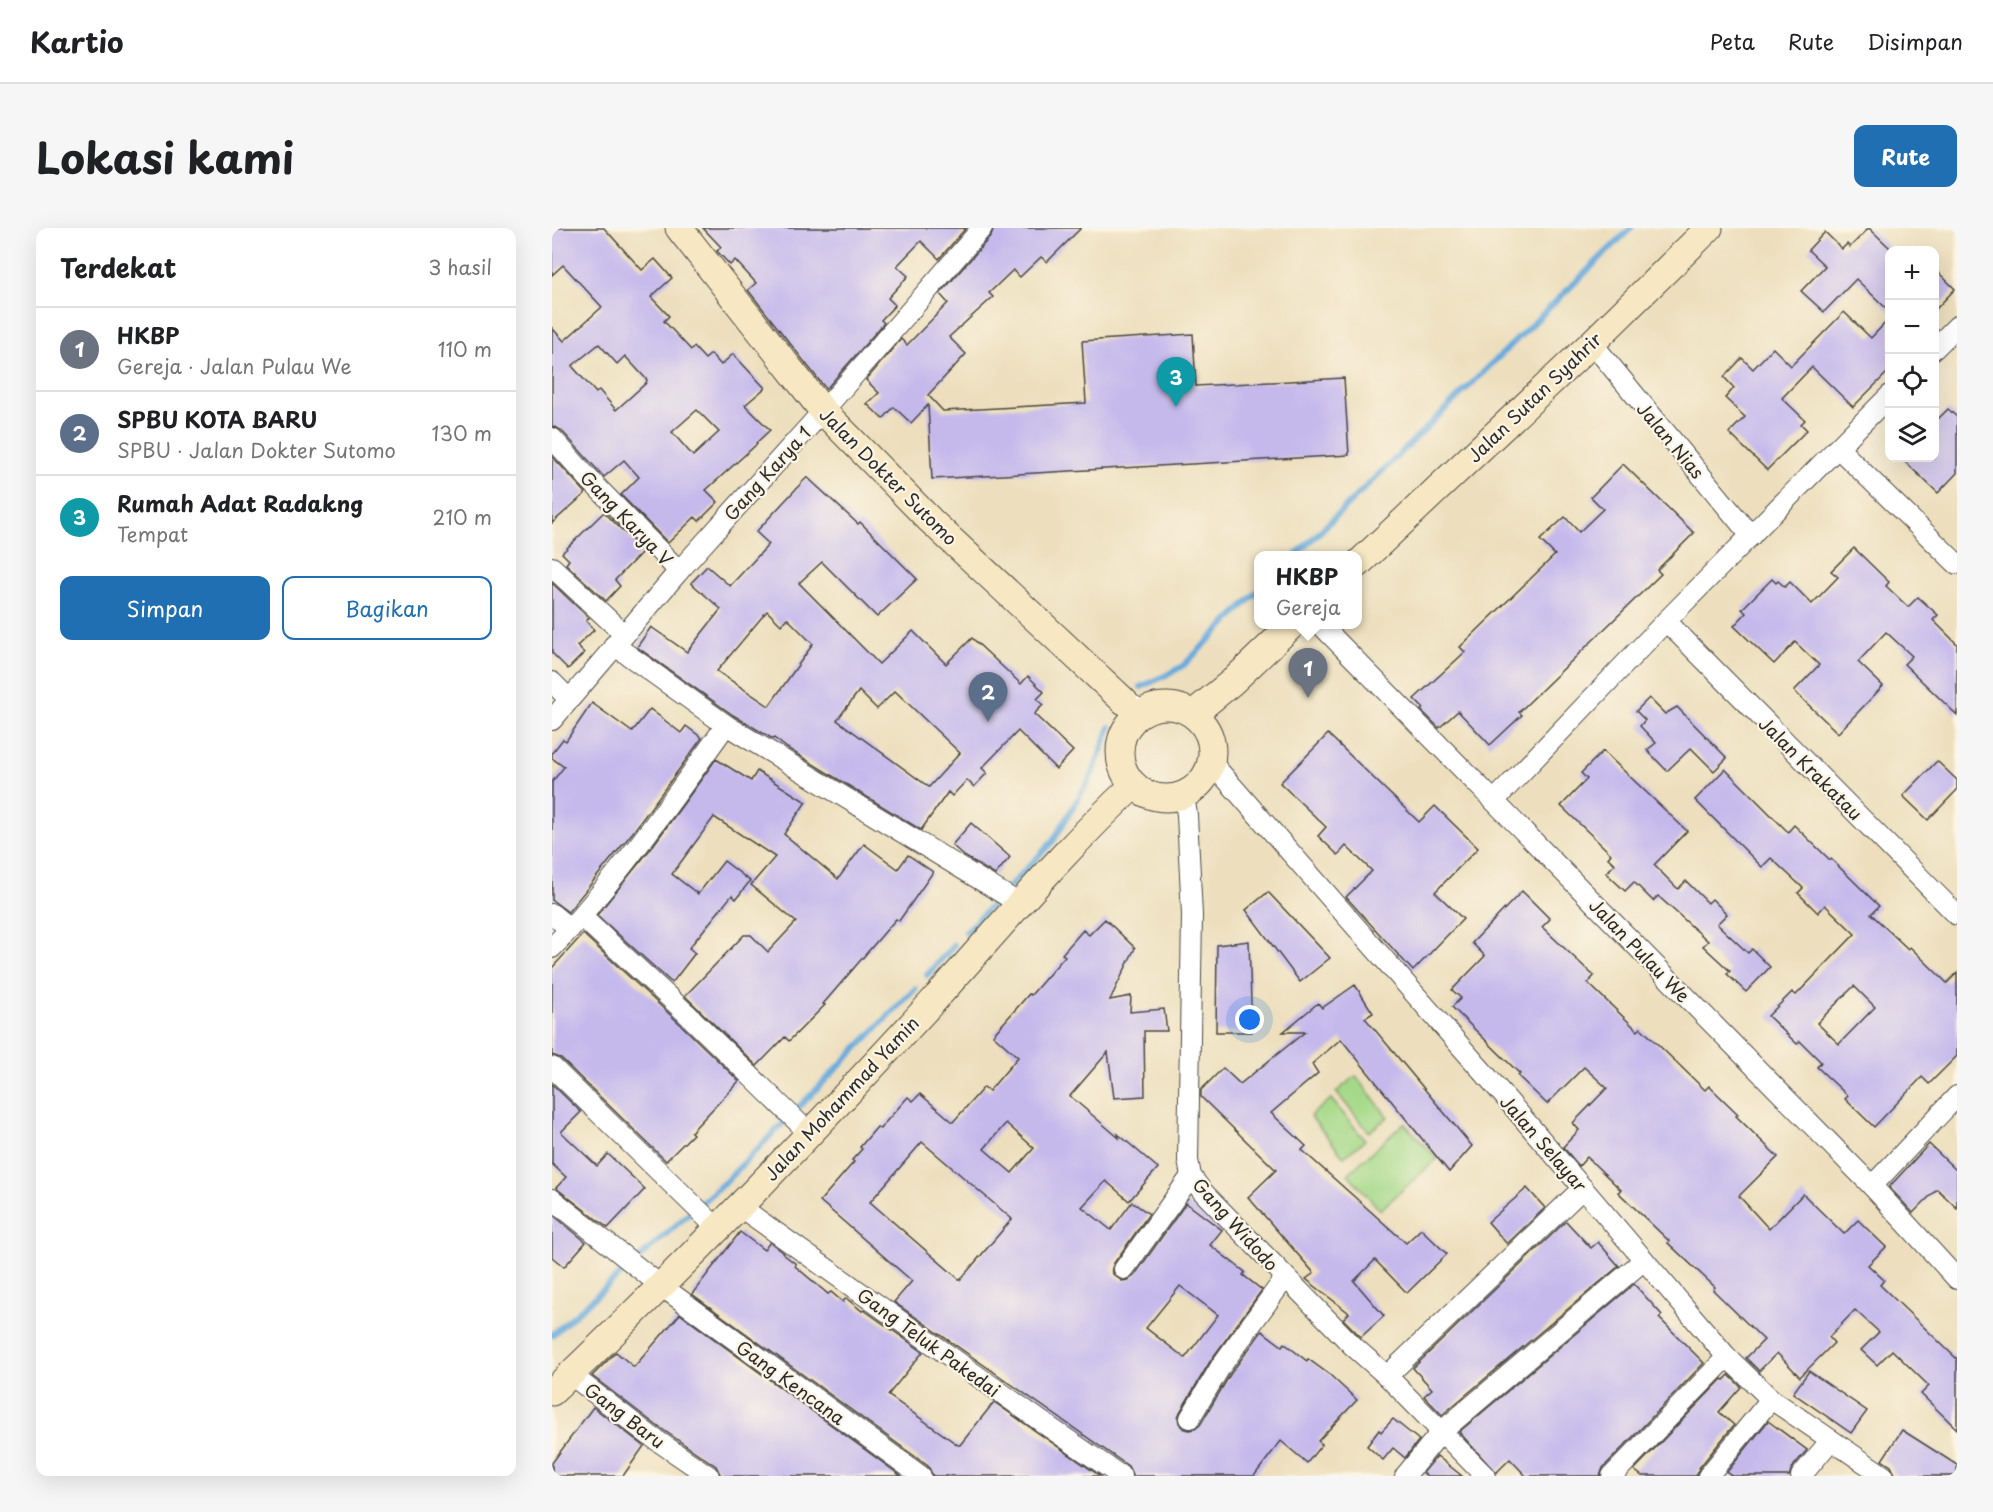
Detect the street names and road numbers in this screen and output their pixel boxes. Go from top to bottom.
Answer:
street label: Jalan Sutan Syahrir [1461,325,1608,468]
street label: Jalan Nias [1631,396,1711,484]
street label: Jalan Dokter Sutomo [814,401,964,551]
street label: Gang Karya 1 [717,420,817,526]
street label: Gang Karya V [574,464,680,572]
street label: Jalan Krakatau [1753,710,1869,826]
street label: Jalan Pulau We [1583,892,1697,1008]
street label: Jalan Mohammad Yamin [757,1010,925,1186]
street label: Jalan Selayar [1494,1089,1594,1198]
street label: Gang Widodo [1187,1172,1285,1276]
street label: Gang Teluk Pakedai [852,1281,1006,1403]
street label: Gang Kencana [731,1333,851,1431]
street label: Gang Baru [579,1376,671,1454]

